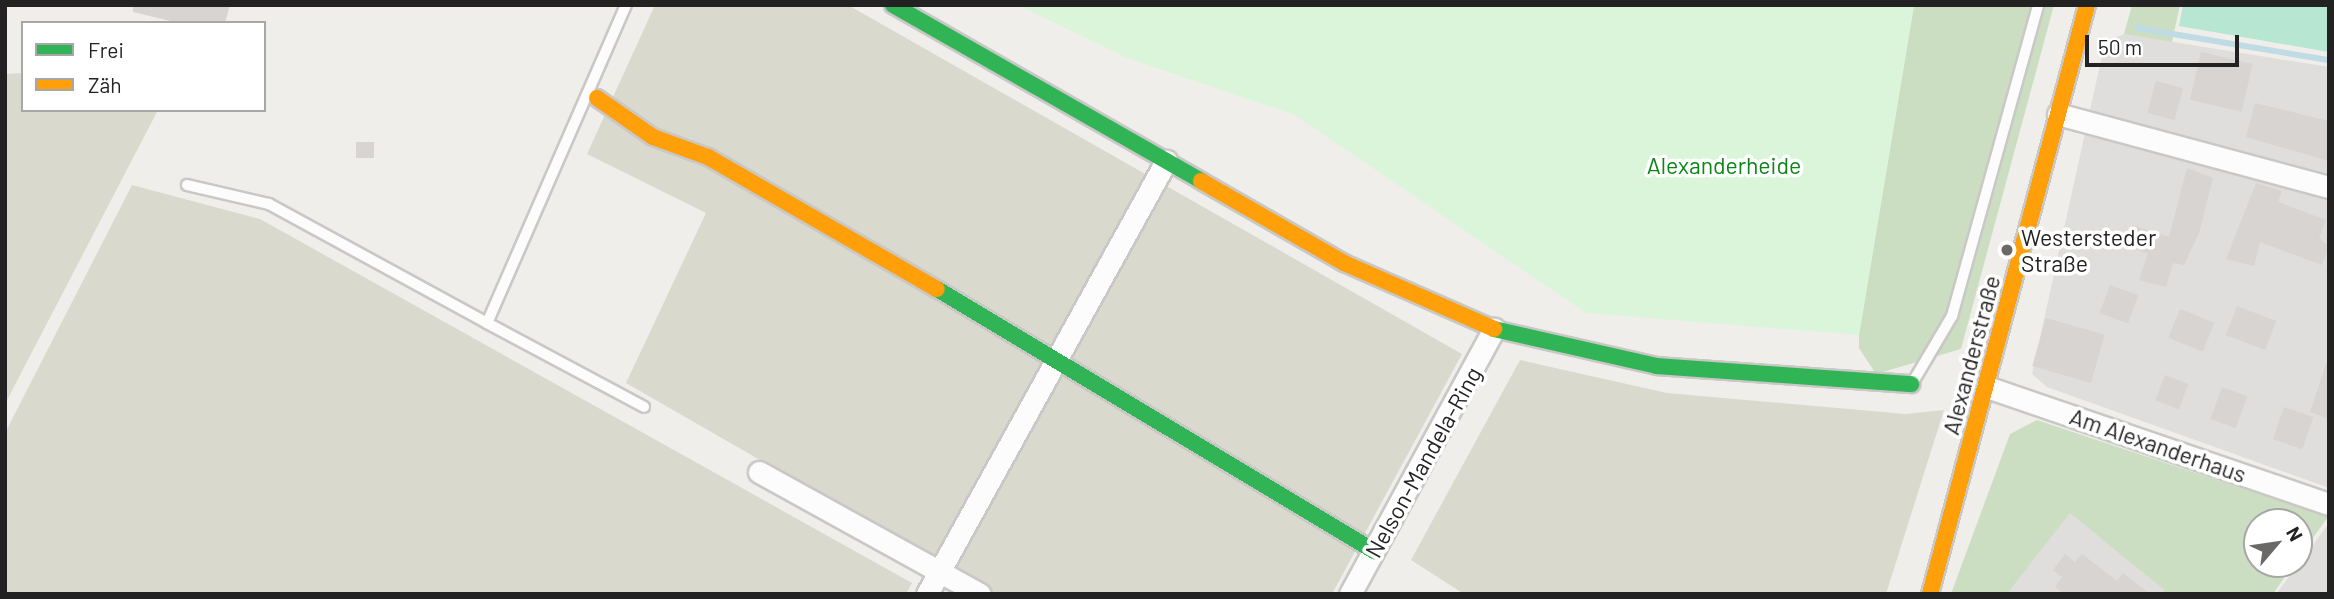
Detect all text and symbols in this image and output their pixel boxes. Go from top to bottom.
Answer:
legend [21,21,266,112]
scale bar [2089,21,2243,65]
text: 50 m [2098,34,2142,59]
text: Frei [88,37,124,62]
text: Zäh [88,72,122,97]
park label: Alexanderheide [1647,151,1801,179]
place label: Westersteder Straße [2021,223,2156,277]
marker: Westersteder Straße [1999,242,2015,258]
street label: Alexanderstraße [1936,272,2006,438]
street label: Nelson-Mandela-Ring [1359,362,1487,562]
street label: Am Alexanderhaus [2066,402,2250,488]
north arrow [2243,508,2313,578]
text: N [2282,522,2308,545]

